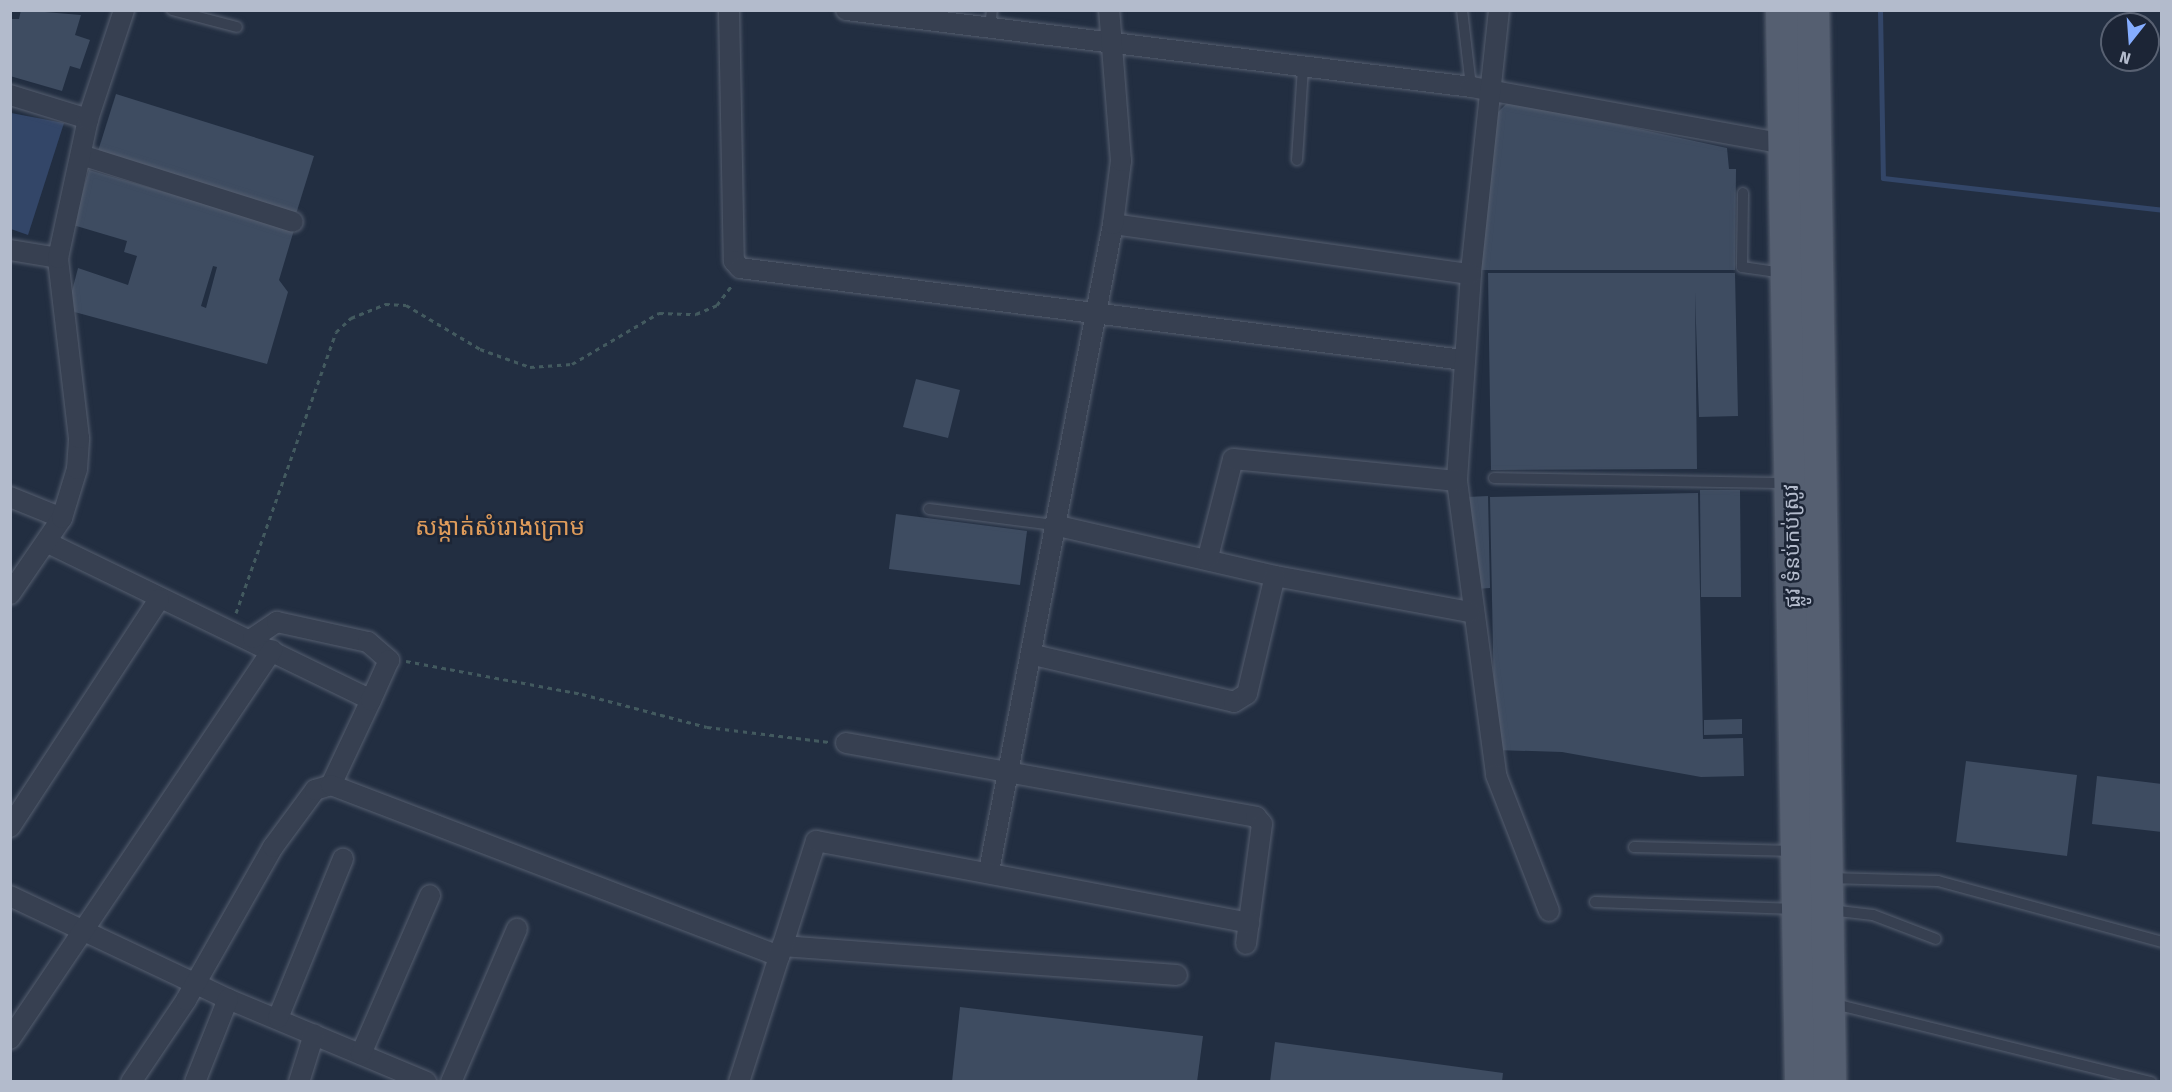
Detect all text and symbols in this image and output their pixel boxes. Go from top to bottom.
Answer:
north arrow [2100,12,2160,72]
text: N [2117,47,2133,68]
street label: ផ្លូវ ទំនប់កប់ស្រូវ [1778,484,1806,608]
district label: សង្កាត់សំរោងក្រោម [415,514,585,542]

